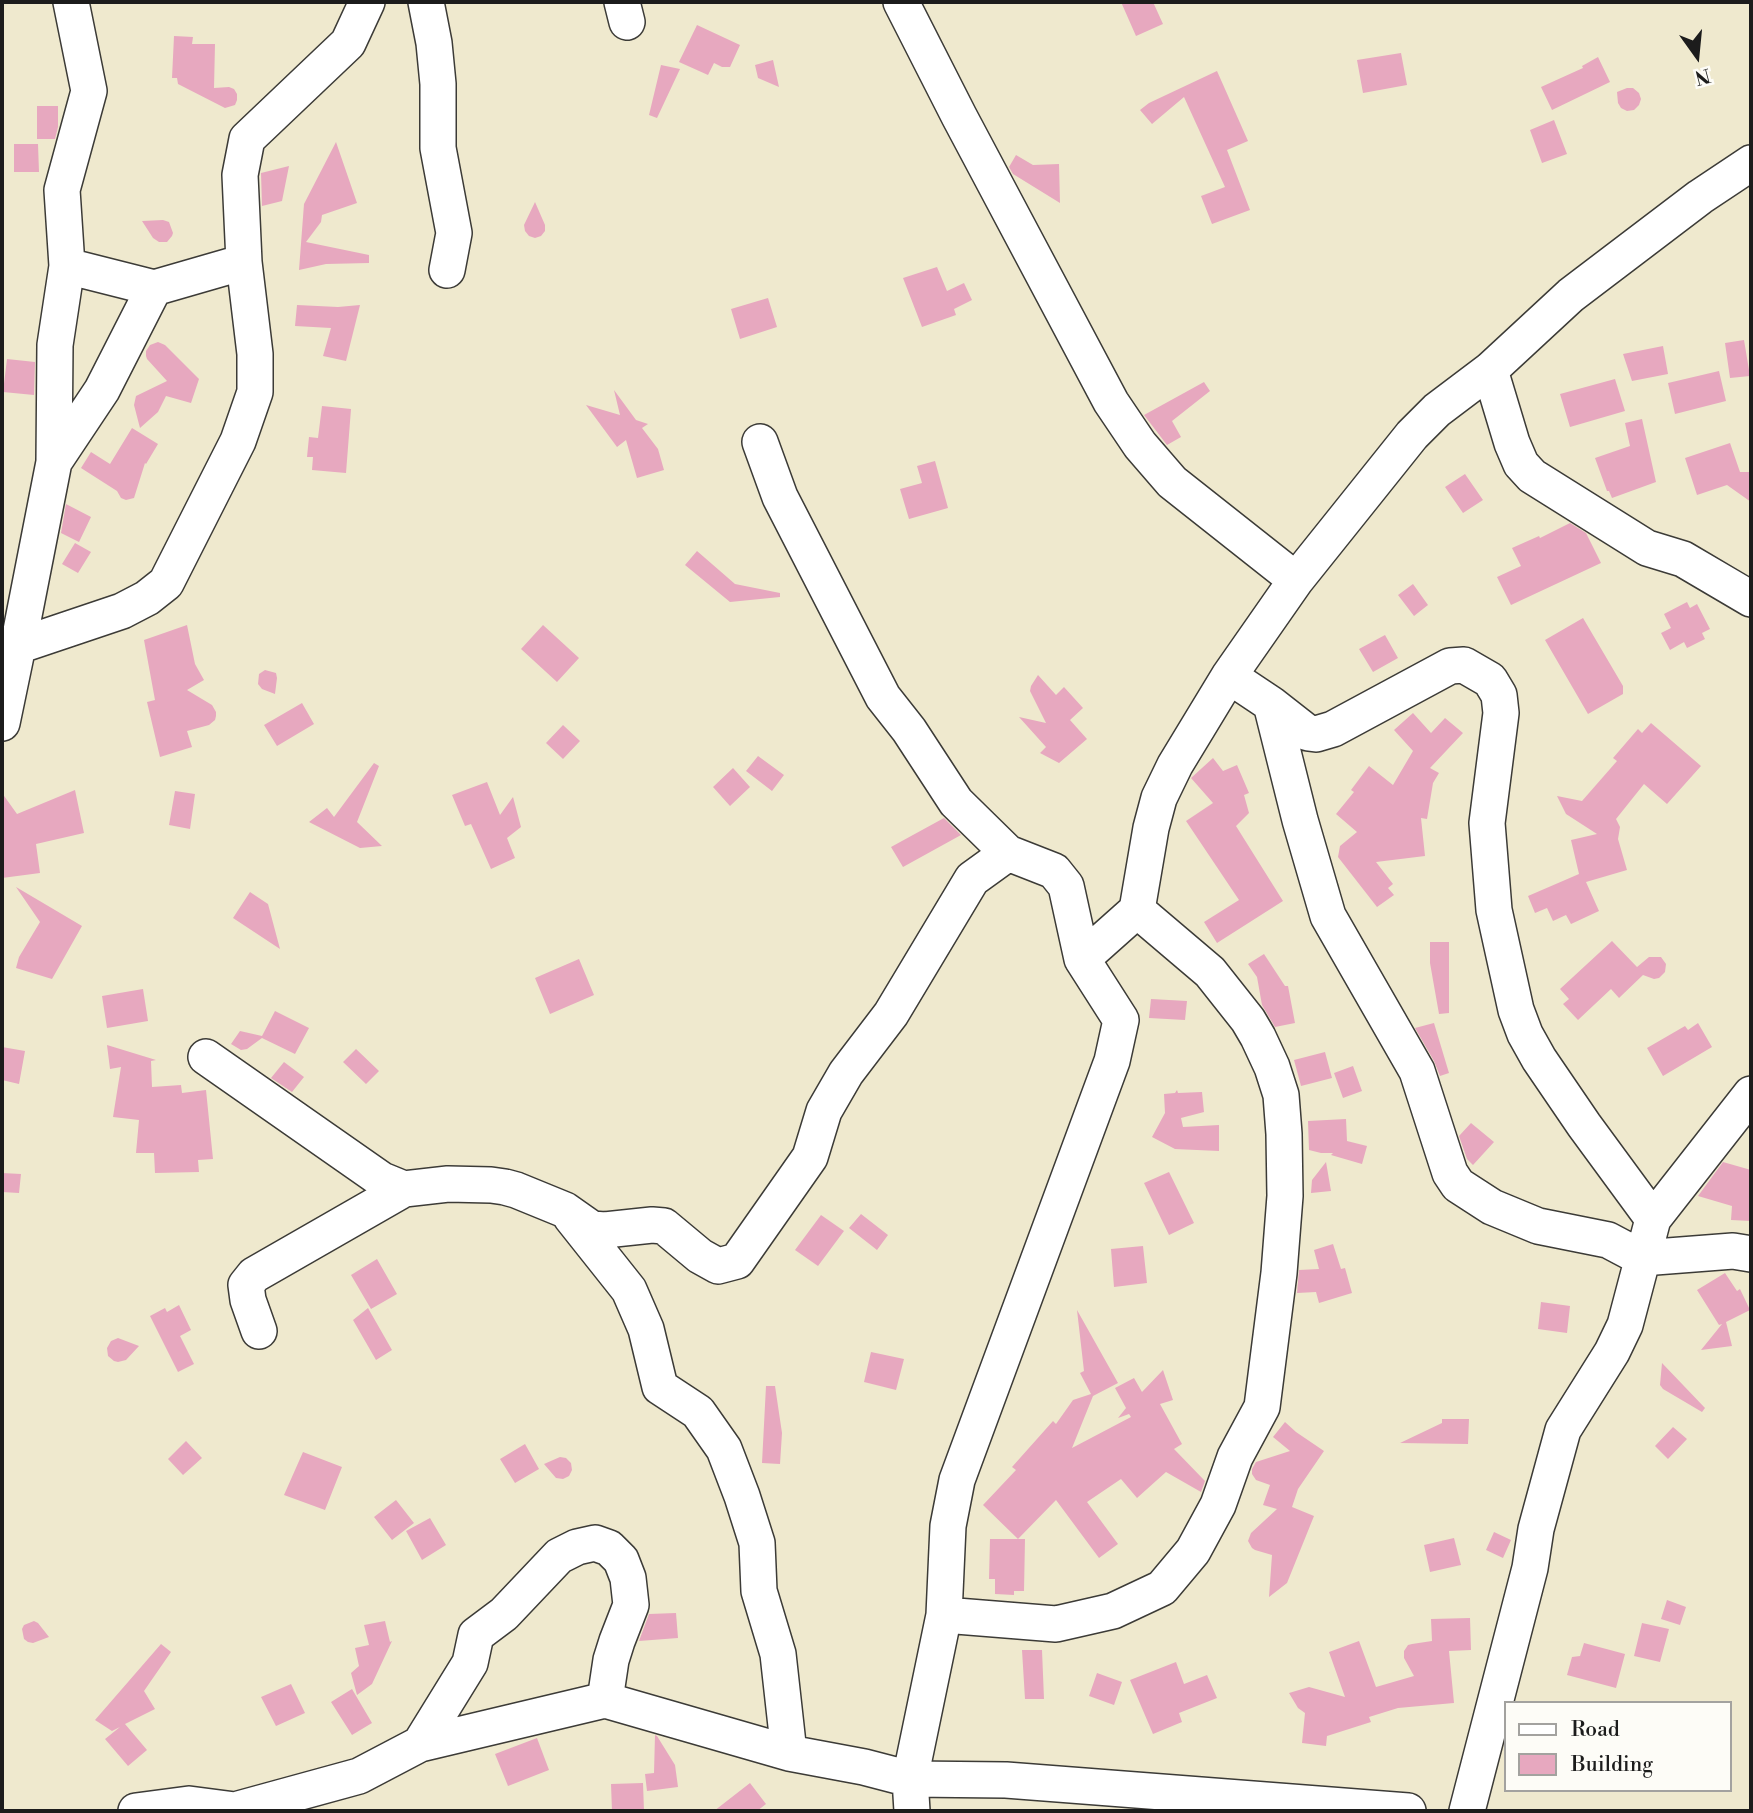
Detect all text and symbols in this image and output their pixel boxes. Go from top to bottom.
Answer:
north arrow [1662,21,1732,91]
text: N [1692,63,1713,90]
legend [1504,1701,1732,1792]
text: Road [1571,1717,1620,1743]
text: Building [1571,1752,1653,1778]

